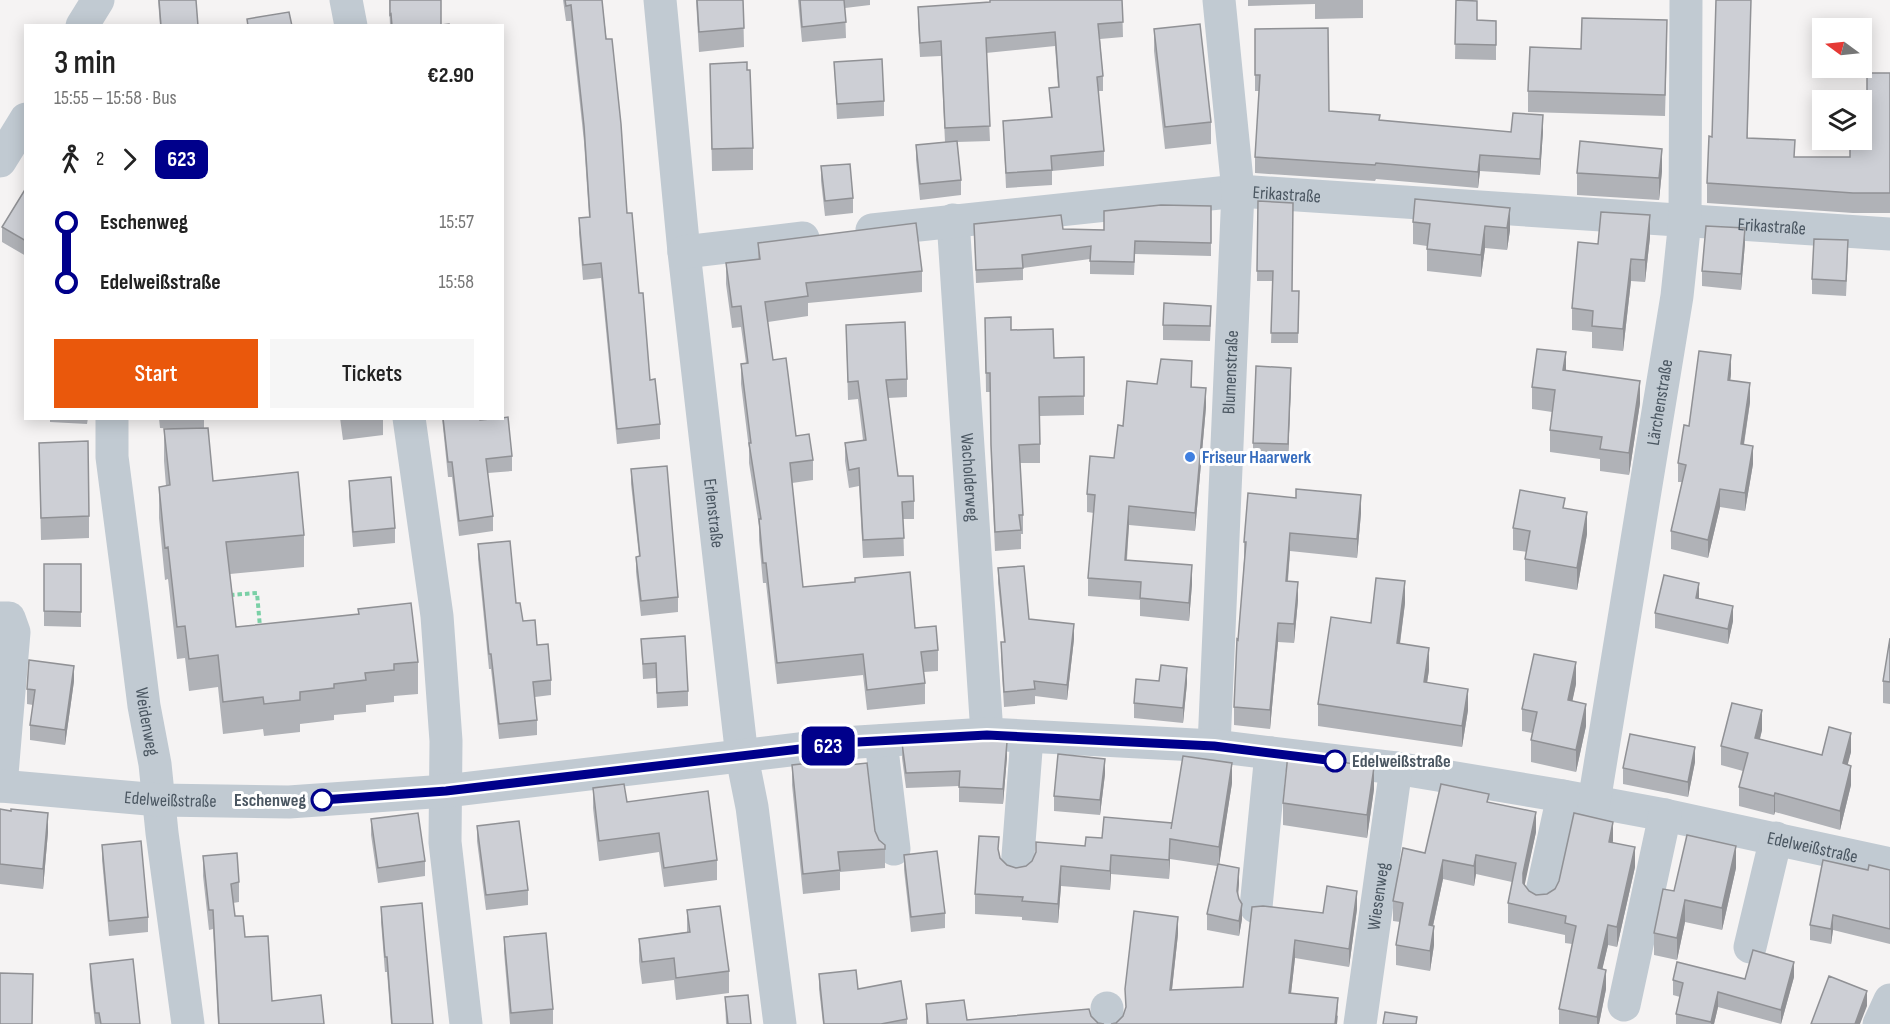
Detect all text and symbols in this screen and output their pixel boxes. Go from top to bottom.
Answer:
north arrow [1812,18,1872,78]
map controls [1812,18,1872,150]
text: 3 min [54,43,116,83]
text: €2.90 [427,62,474,89]
text: 15:55 – 15:58 · Bus [54,86,177,110]
button: layers [1812,90,1872,150]
icon: walk [54,143,87,176]
icon: forward [113,143,146,176]
text: 2 [96,147,104,171]
text: 623 [167,147,196,172]
street label: Erikastraße [1252,181,1322,207]
text: Eschenweg [100,209,188,236]
text: 15:57 [439,210,474,234]
street label: Erikastraße [1737,213,1807,239]
text: Edelweißstraße [100,269,221,296]
text: 15:58 [438,270,474,294]
street label: Blumenstraße [1218,330,1242,415]
button: Start [54,339,258,408]
button: Tickets [270,339,474,408]
street label: Lärchenstraße [1642,358,1677,447]
street label: Wacholderweg [957,433,983,522]
place label: Friseur Haarwerk [1202,447,1312,468]
marker: Friseur Haarwerk [1183,450,1197,464]
street label: Erlenstraße [700,477,728,549]
street label: Weidenweg [131,686,164,758]
line badge: 623 [794,726,862,766]
text: 623 [814,734,842,759]
marker: Edelweißstraße [1324,750,1346,772]
place label: Edelweißstraße [1352,751,1451,772]
street label: Edelweißstraße [123,786,217,811]
marker: Eschenweg [311,789,333,811]
place label: Eschenweg [234,790,306,811]
street label: Edelweißstraße [1765,827,1860,867]
street label: Wiesenweg [1363,861,1393,932]

